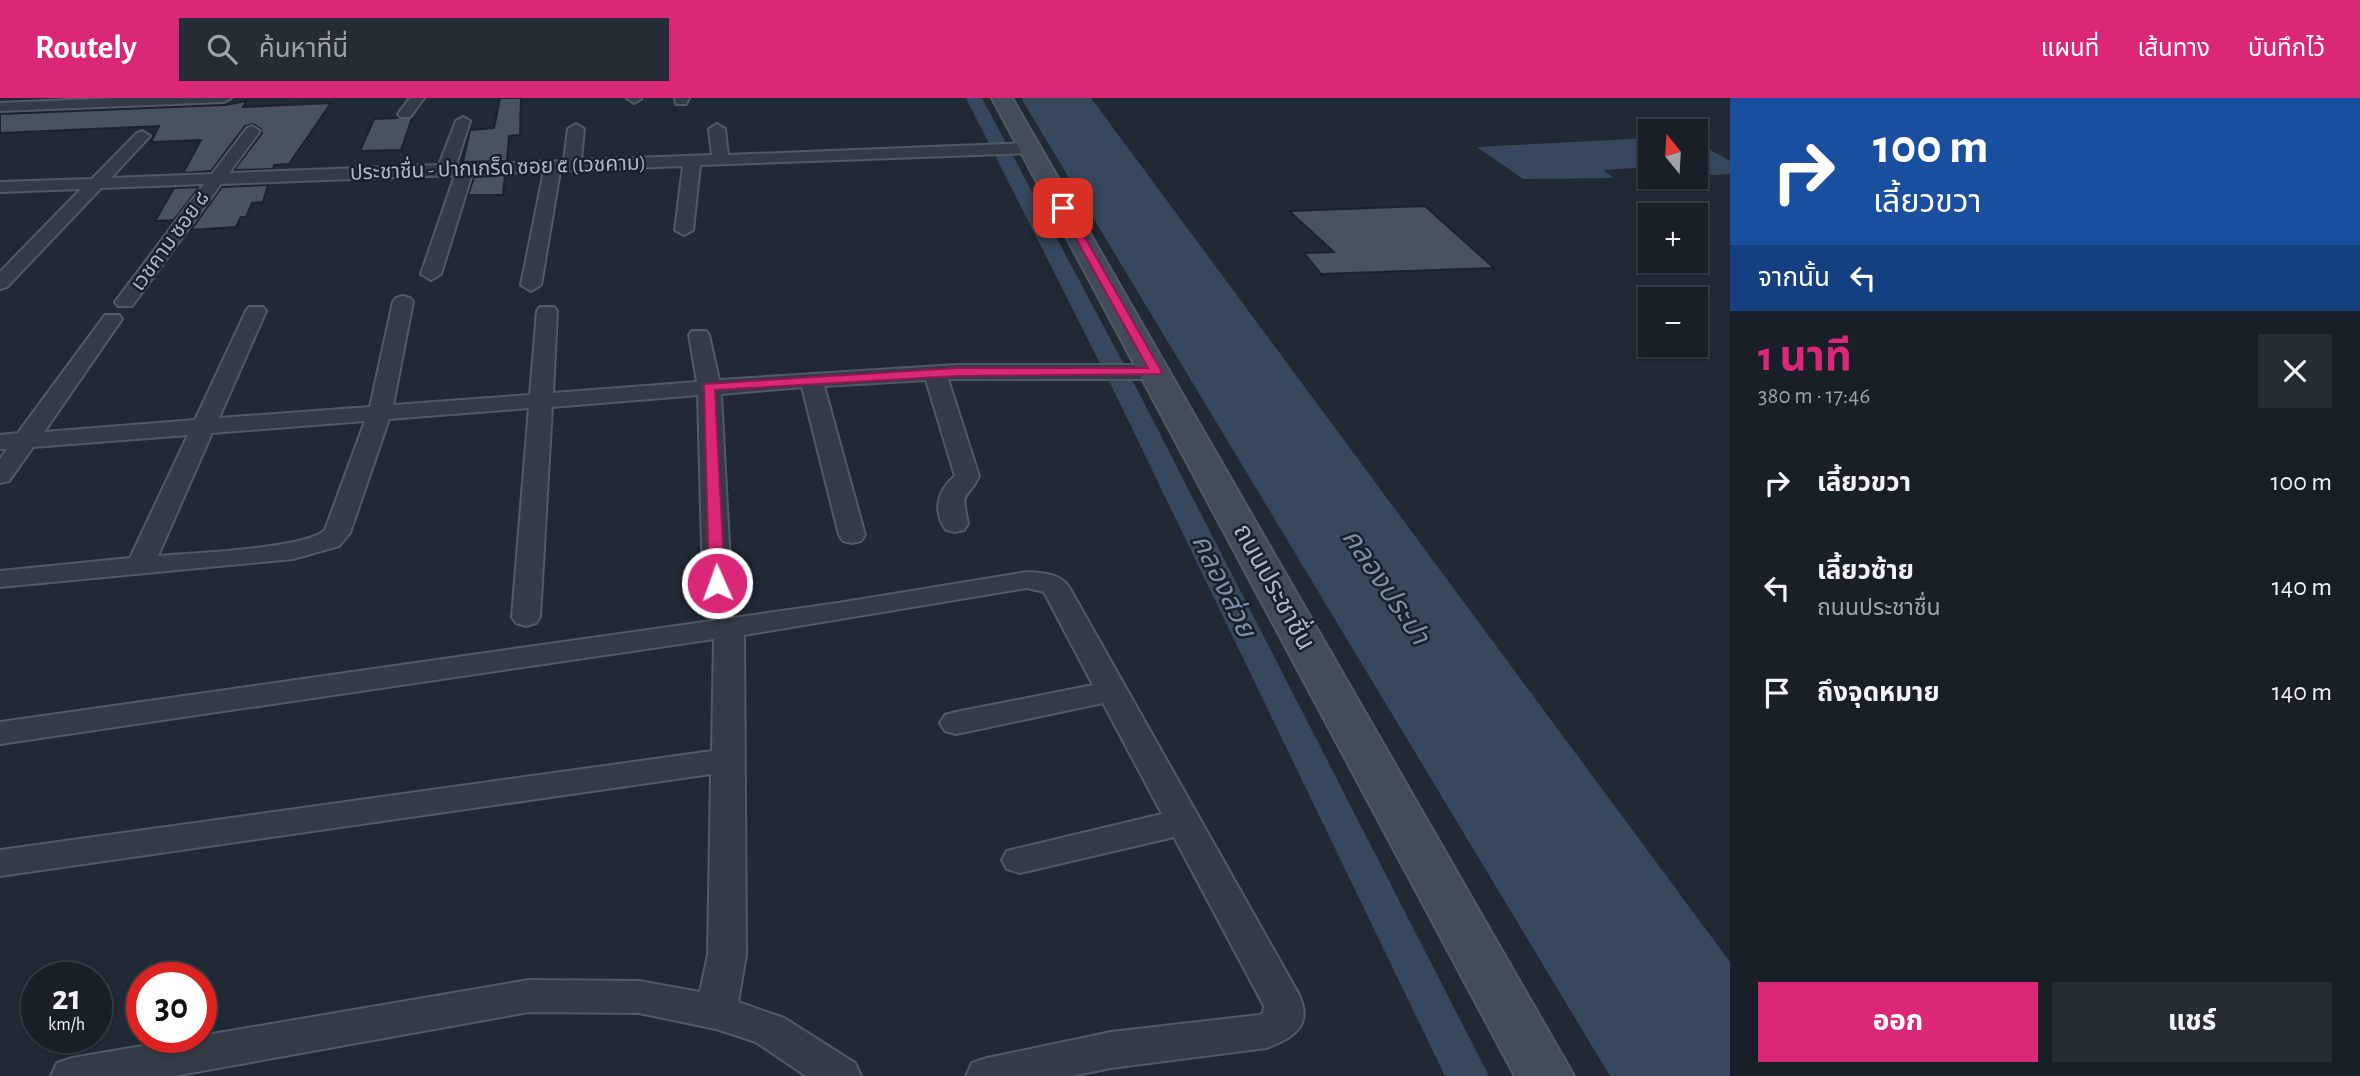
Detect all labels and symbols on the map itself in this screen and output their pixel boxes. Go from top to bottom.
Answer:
north arrow [1638,119,1708,189]
street label: ประชาชื่น - ปากเกร็ด ซอย ๕ (เวชคาม) [349,147,646,184]
pin [1033,178,1093,238]
street label: เวชคาม ซอย ๘ [127,187,213,295]
street label: ถนนประชาชื่น [1229,517,1324,654]
water label: คลองประปา [1336,524,1435,651]
water label: คลองส่วย [1186,529,1263,644]
position arrow [680,546,754,620]
speed limit sign: 30 [126,962,217,1053]

